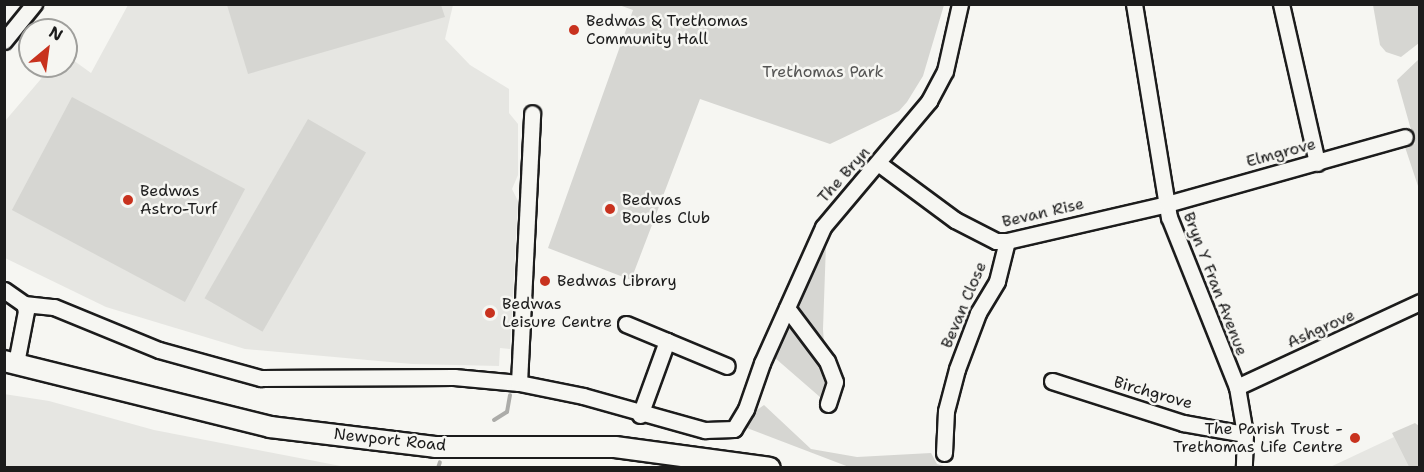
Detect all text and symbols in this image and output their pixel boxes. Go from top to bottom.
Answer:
place label: Bedwas & Trethomas Community Hall [586,11,748,49]
north arrow [18,18,78,78]
text: N [45,21,67,46]
marker: Bedwas & Trethomas Community Hall [567,23,581,37]
park label: Trethomas Park [762,62,884,82]
street label: Elmgrove [1244,134,1318,172]
street label: The Bryn [814,143,874,207]
place label: Bedwas Astro-Turf [140,181,217,219]
place label: Bedwas Boules Club [622,190,710,228]
marker: Bedwas Astro-Turf [121,193,135,207]
street label: Bevan Rise [1000,194,1086,232]
marker: Bedwas Boules Club [603,202,617,216]
street label: Bryn Y Fran Avenue [1179,209,1251,359]
street label: Bevan Close [937,259,991,351]
place label: Bedwas Library [557,271,677,291]
marker: Bedwas Library [538,274,552,288]
place label: Bedwas Leisure Centre [502,294,612,332]
marker: Bedwas Leisure Centre [483,306,497,320]
street label: Ashgrove [1284,306,1358,352]
street label: Birchgrove [1111,373,1195,413]
place label: The Parish Trust - Trethomas Life Centre [1173,419,1343,457]
street label: Newport Road [333,425,447,455]
marker: The Parish Trust - Trethomas Life Centre [1348,431,1362,445]

